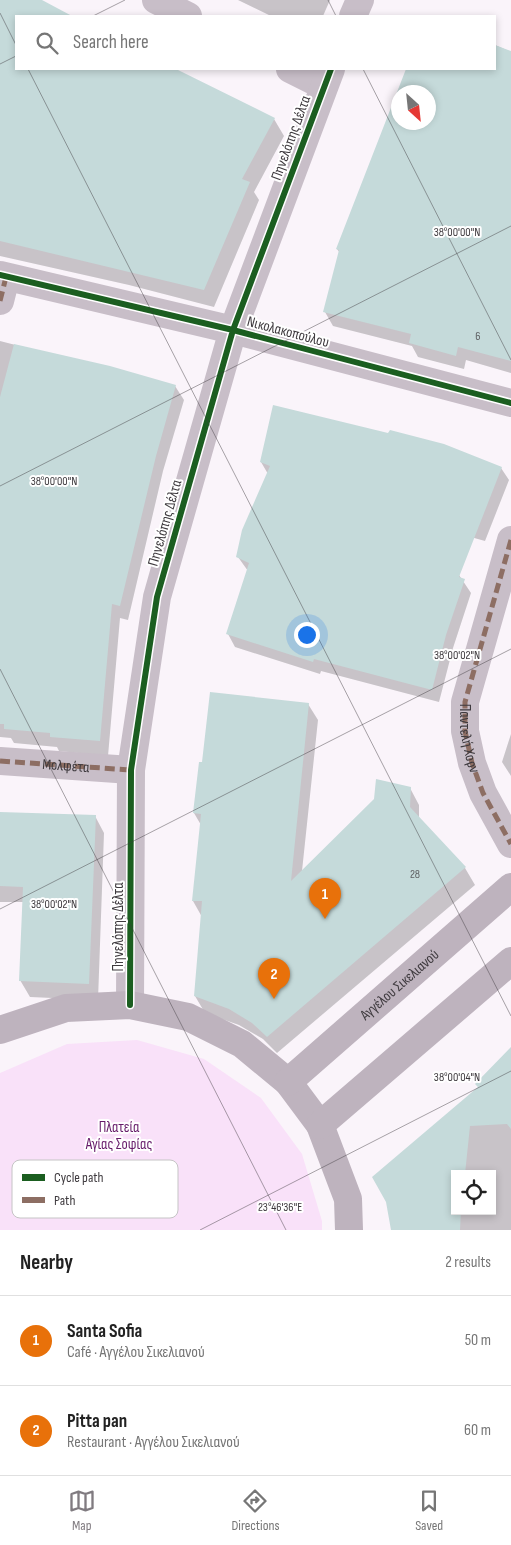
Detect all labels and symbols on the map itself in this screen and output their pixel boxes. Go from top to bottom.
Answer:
north arrow [391,85,436,130]
street label: Πηνελόπης Δέλτα [267,92,315,183]
text: 38°00'00"N [434,225,480,240]
street label: Νικολακοπούλου [245,312,331,352]
house number: 6 [475,329,481,344]
text: 38°00'00"N [31,474,77,489]
street label: Πηνελόπης Δέλτα [144,477,187,568]
your location [294,622,320,648]
text: 38°00'02"N [434,648,480,663]
street label: Παντελή Χορν [455,704,484,776]
street label: Μολφέτα [42,754,91,777]
house number: 28 [410,867,420,882]
pin: 1 [309,878,341,919]
street label: Πηνελόπης Δέλτα [109,882,128,971]
text: 38°00'02"N [31,897,77,912]
street label: Αγγέλου Σικελιανού [355,945,443,1025]
pin: 2 [258,958,290,999]
text: 38°00'04"N [434,1070,480,1085]
park label: Πλατεία Αγίας Σοφίας [85,1118,152,1154]
legend [12,1160,178,1218]
text: Cycle path [54,1169,104,1186]
text: Path [54,1192,75,1209]
text: 23°46'36"E [258,1200,302,1215]

